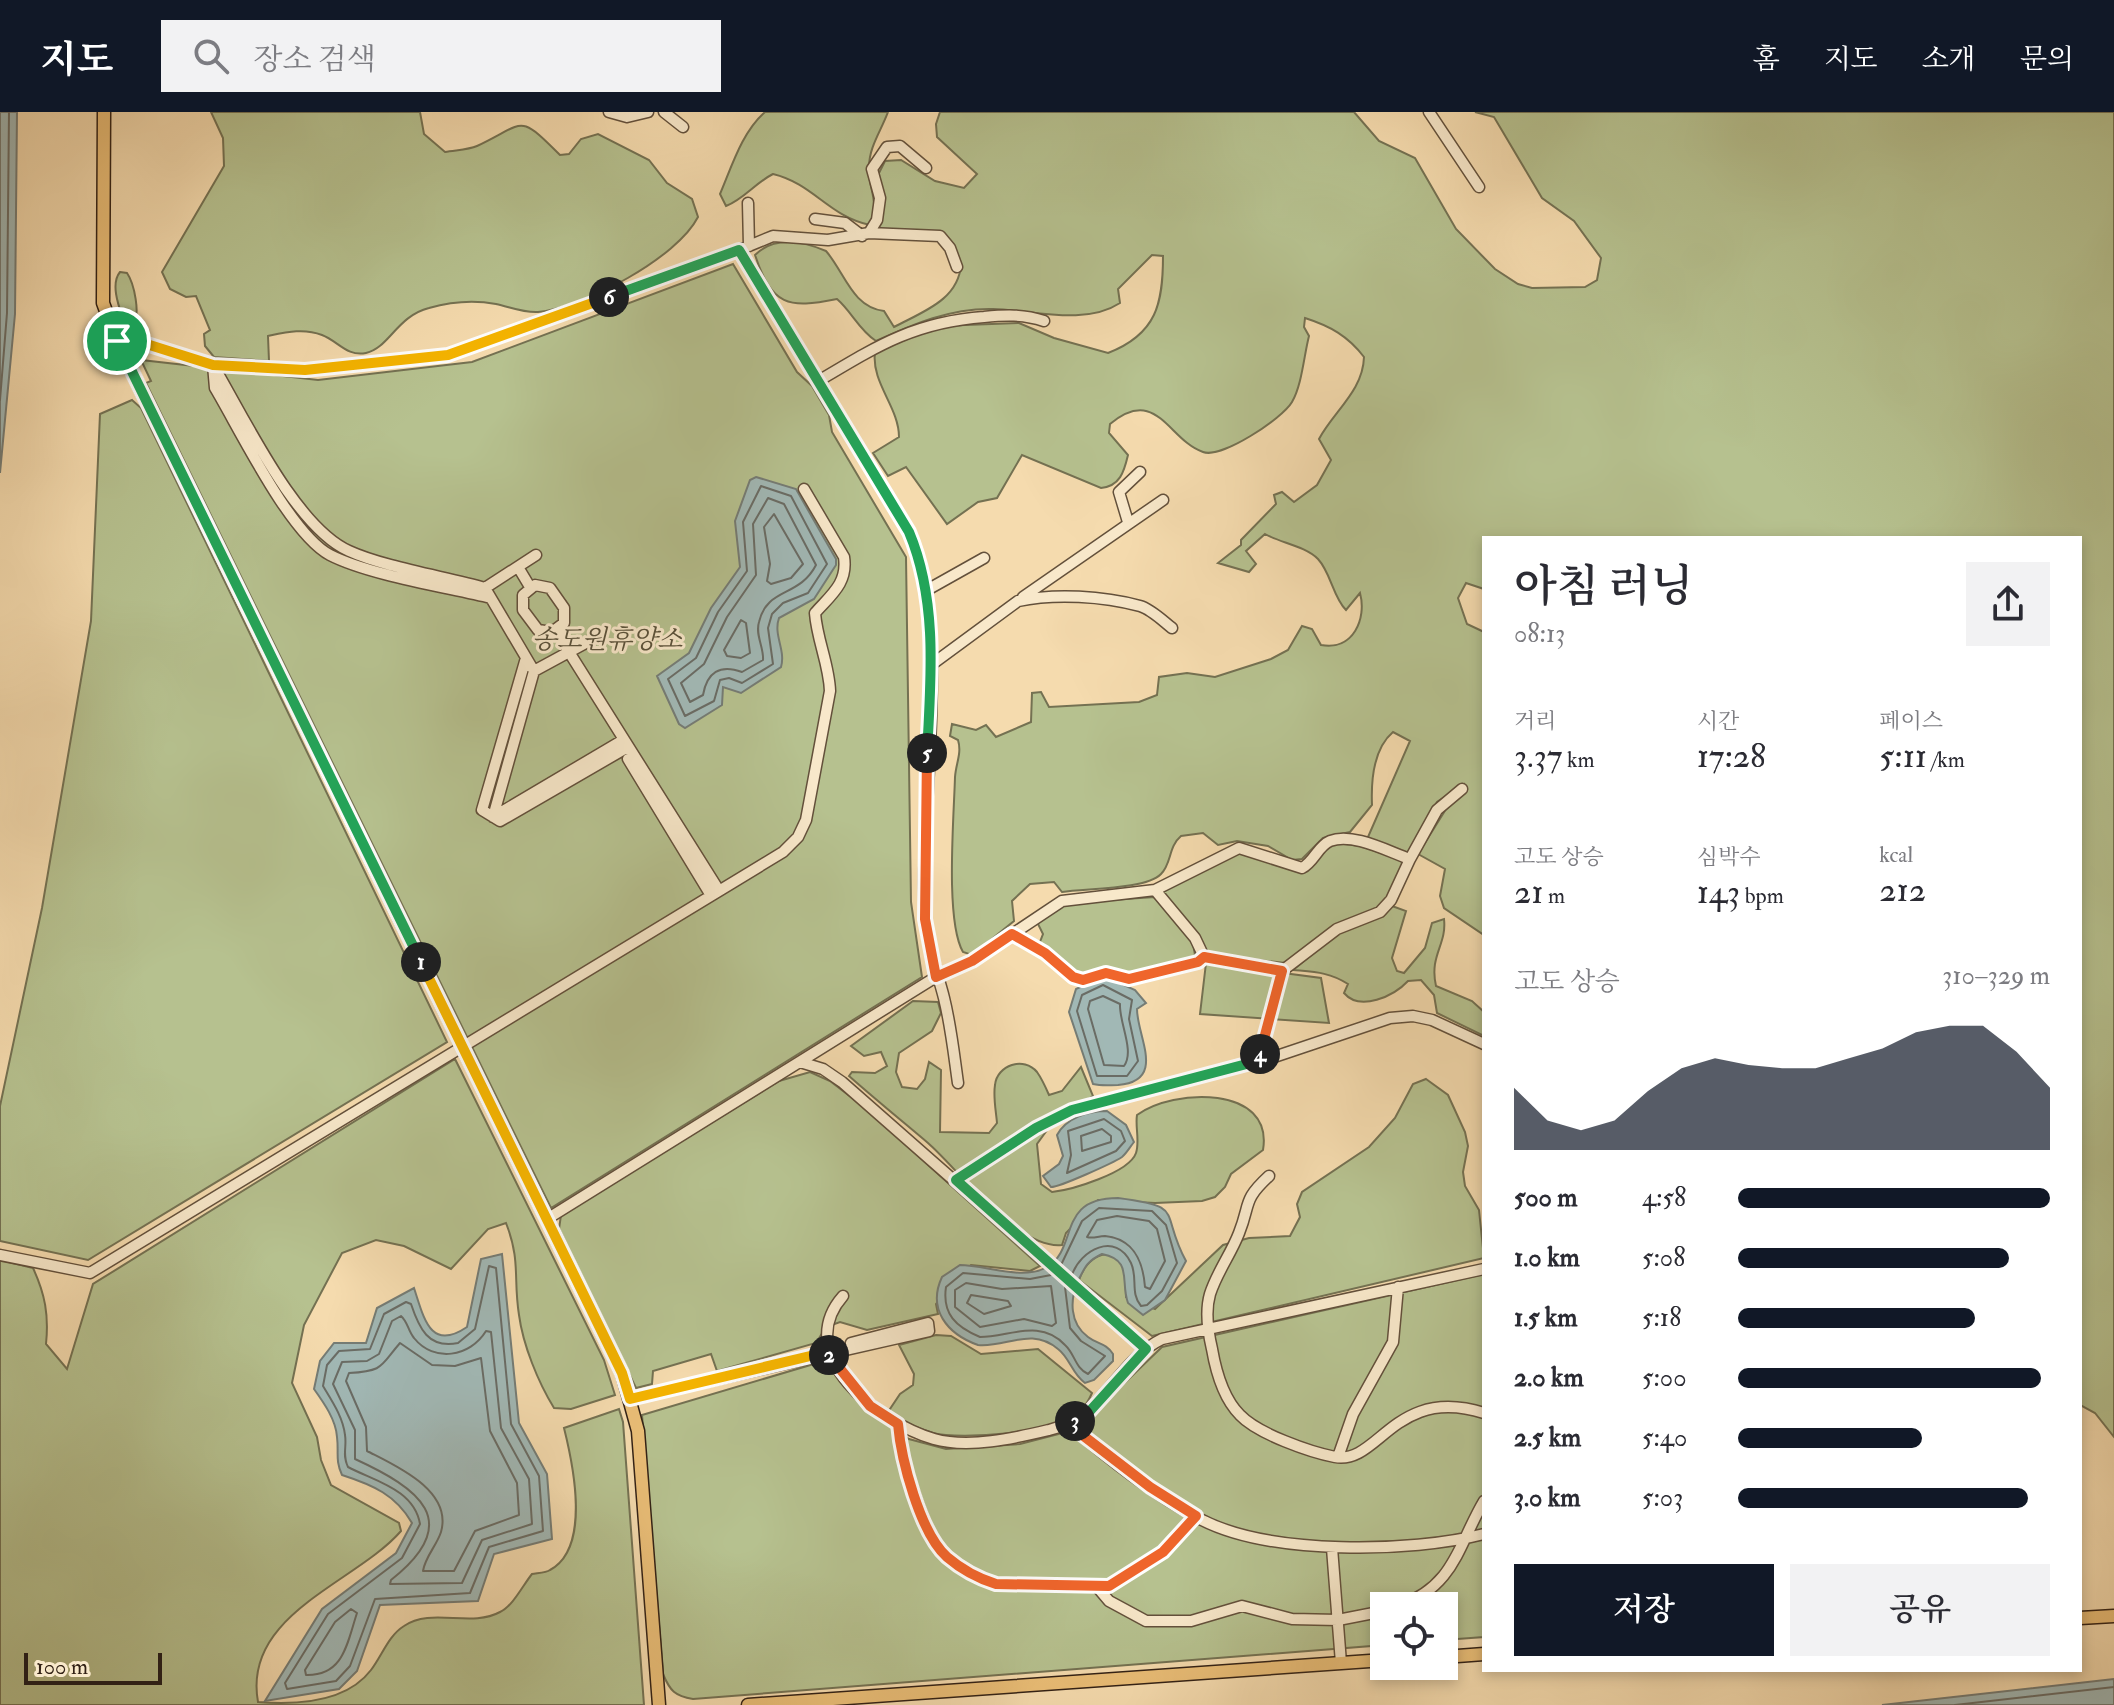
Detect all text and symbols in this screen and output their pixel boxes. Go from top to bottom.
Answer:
search box [161,20,721,92]
icon: search [189,34,233,78]
text: 지도 [40,36,113,84]
text: 장소 검색 [253,41,376,78]
text: 홈 [1753,42,1780,77]
text: 지도 [1824,42,1878,77]
text: 소개 [1922,42,1976,77]
text: 문의 [2020,42,2074,77]
pin: 6 [589,277,629,317]
text: 6 [603,283,615,311]
pin [83,307,151,375]
icon: arrive [95,319,139,363]
text: 아침 러닝 [1514,560,1693,615]
button: share [1966,562,2050,646]
text: 08:13 [1514,618,1565,650]
park label: 송도원휴양소 [532,624,683,656]
text: 거리 [1514,707,1557,735]
text: 시간 [1697,707,1739,735]
text: 페이스 [1879,707,1943,735]
pin: 5 [907,733,947,773]
text: 3.37 [1514,735,1562,778]
text: 17:28 [1697,735,1766,778]
text: 5:11 [1879,735,1927,778]
text: 5 [922,739,932,767]
text: km [1562,746,1594,774]
text: /km [1927,746,1965,774]
text: kcal [1879,841,1913,869]
text: 고도 상승 [1514,843,1604,871]
text: 심박수 [1697,843,1760,871]
text: 212 [1879,869,1926,912]
text: 21 [1514,871,1543,914]
text: 143 [1697,871,1740,914]
text: m [1543,882,1565,910]
text: bpm [1740,882,1784,910]
pin: 1 [401,942,441,982]
text: 1 [417,948,425,976]
text: 310–329 m [1942,960,2050,992]
text: 고도 상승 [1514,966,1620,998]
pin: 4 [1240,1034,1280,1074]
text: 4 [1254,1040,1266,1068]
text: 500 m [1514,1182,1578,1214]
text: 4:58 [1642,1182,1686,1214]
text: 1.0 km [1514,1242,1580,1274]
text: 5:08 [1642,1242,1685,1274]
text: 1.5 km [1514,1302,1577,1334]
text: 5:18 [1642,1302,1681,1334]
pin: 2 [809,1335,849,1375]
text: 2 [823,1341,835,1369]
text: 2.0 km [1514,1362,1584,1394]
text: 5:00 [1642,1362,1687,1394]
pin: 3 [1055,1401,1095,1441]
text: 3 [1071,1407,1079,1435]
text: 2.5 km [1514,1422,1581,1454]
text: 5:40 [1642,1422,1687,1454]
text: 3.0 km [1514,1482,1580,1514]
text: 5:03 [1642,1482,1683,1514]
button: 저장 [1514,1564,1774,1656]
button: 공유 [1790,1564,2050,1656]
map controls [1370,1592,1458,1680]
button: locate [1370,1592,1458,1680]
scale bar [24,1649,162,1685]
text: 100 m [36,1653,88,1681]

